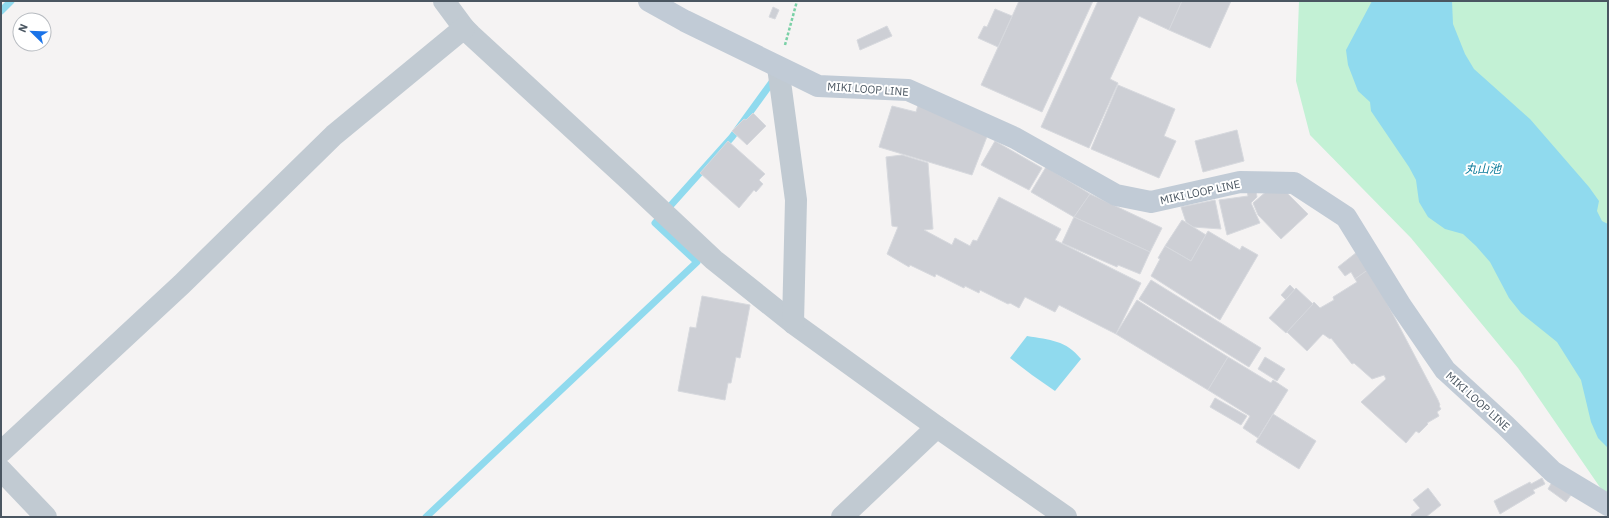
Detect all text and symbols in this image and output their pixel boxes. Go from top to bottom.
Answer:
north arrow [12,12,52,52]
text: N [15,22,31,34]
street label: MIKI LOOP LINE [827,79,909,99]
water label: 丸山池 [1465,161,1502,176]
street label: MIKI LOOP LINE [1159,177,1241,207]
street label: MIKI LOOP LINE [1443,369,1513,433]

